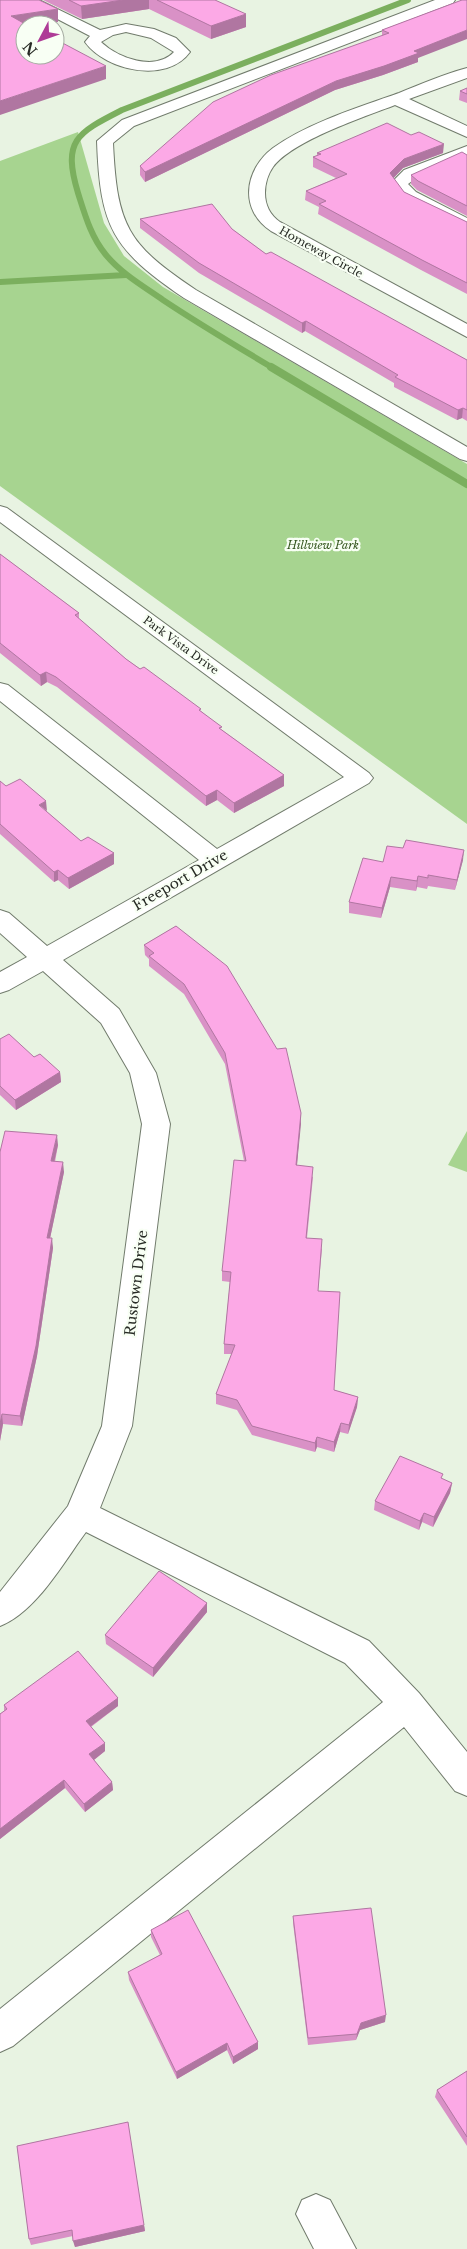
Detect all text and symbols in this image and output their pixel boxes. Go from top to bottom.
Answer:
north arrow [15,15,65,65]
text: N [19,38,41,59]
street label: Homeway Circle [277,223,365,281]
park label: Hillview Park [286,538,359,552]
street label: Park Vista Drive [140,613,222,677]
street label: Freeport Drive [129,846,231,914]
street label: Rustown Drive [121,1229,151,1337]

